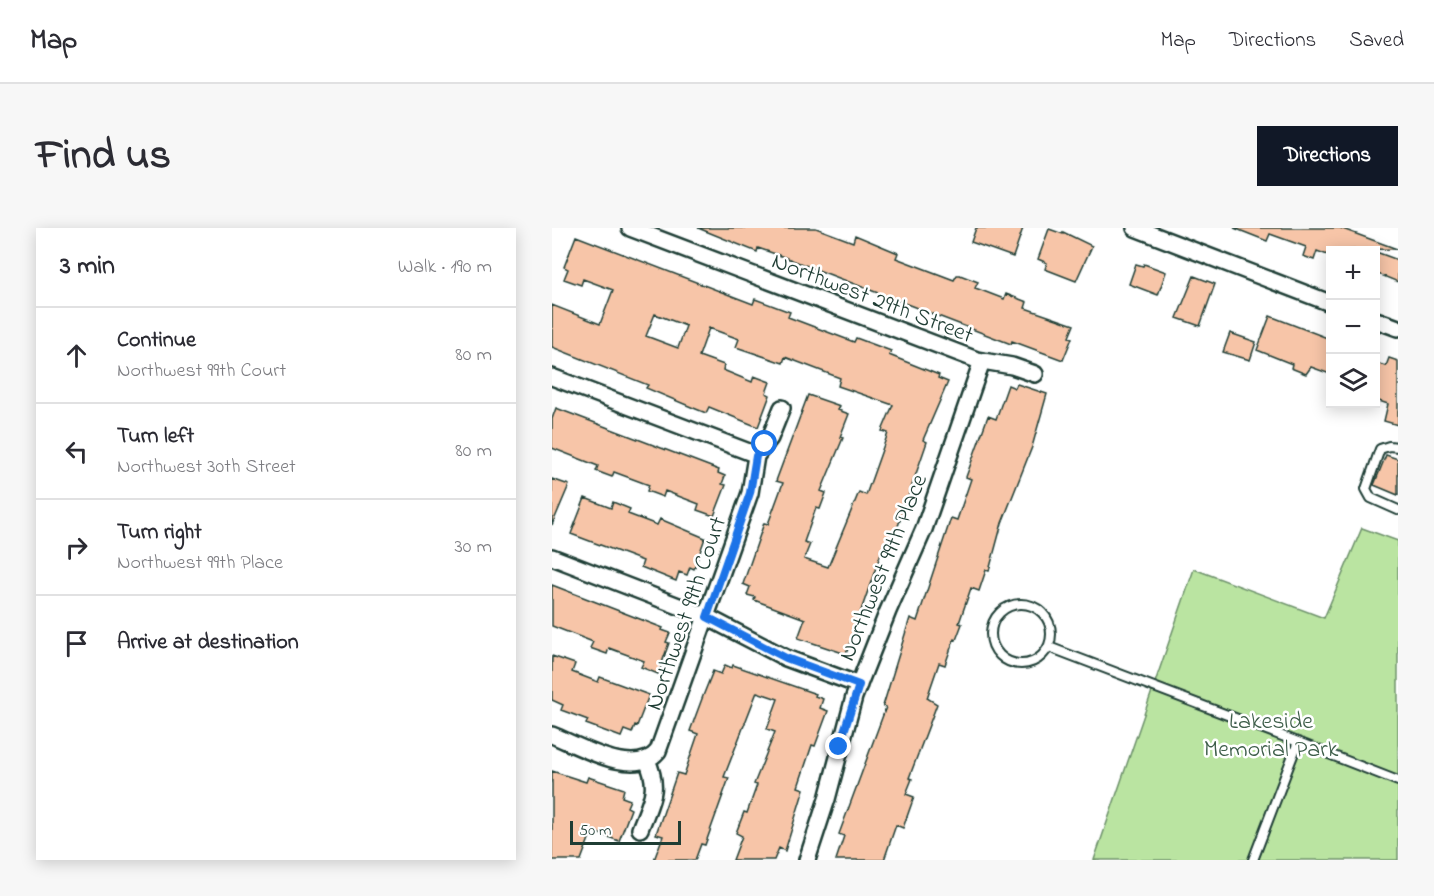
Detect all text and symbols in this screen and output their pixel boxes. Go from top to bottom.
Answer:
text: Map [30,21,77,62]
text: Map [1160,26,1196,56]
text: Directions [1229,26,1316,56]
text: Saved [1349,26,1404,56]
text: Find us [36,126,171,187]
button: Directions [1257,126,1398,186]
street label: Northwest 29th Street [766,245,978,354]
map controls [1326,246,1380,408]
button: + [1326,246,1380,300]
text: 3 min [60,248,115,286]
text: Walk · 190 m [398,253,492,282]
button: − [1326,300,1380,354]
text: Continue [117,325,196,357]
icon: ahead [60,339,93,372]
text: 80 m [455,341,492,370]
button: layers [1326,354,1380,408]
text: Northwest 99th Court [117,357,286,386]
text: Turn left [117,421,194,453]
route start [751,430,777,456]
icon: left [60,435,93,468]
text: 80 m [455,437,492,466]
text: Northwest 30th Street [117,453,296,482]
street label: Northwest 99th Place [831,469,938,667]
street label: Northwest 99th Court [638,512,737,716]
text: Turn right [117,517,202,549]
icon: right [60,531,93,564]
text: 30 m [455,533,492,562]
text: Northwest 99th Place [117,549,283,578]
icon: arrive [60,627,93,660]
text: Arrive at destination [117,627,299,659]
park label: Lakeside Memorial Park [1204,705,1339,768]
route end [825,733,851,759]
scale bar [570,818,681,846]
text: 50 m [579,819,611,843]

